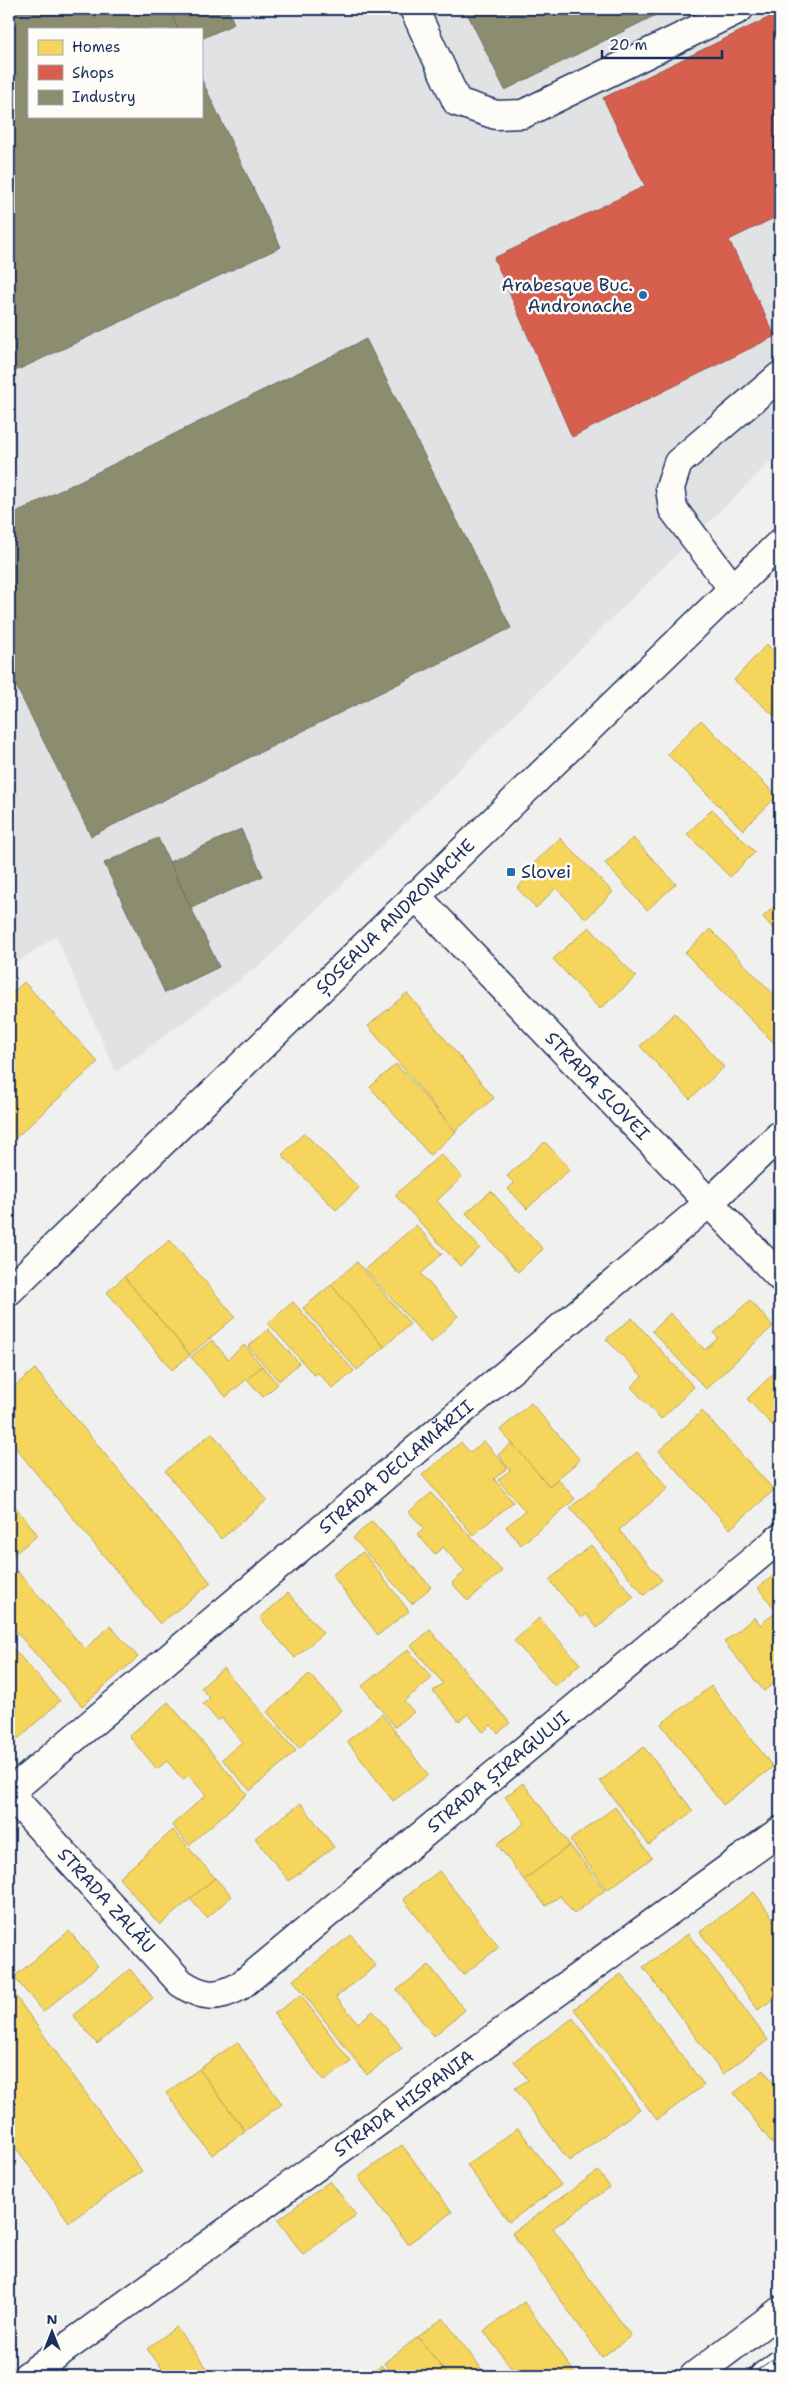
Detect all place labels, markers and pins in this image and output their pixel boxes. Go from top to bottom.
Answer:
place label: Arabesque Buc. Andronache [501,273,633,318]
marker: Arabesque Buc. Andronache [637,289,649,301]
place label: Slovei [521,860,571,884]
marker: Slovei [505,866,517,878]

